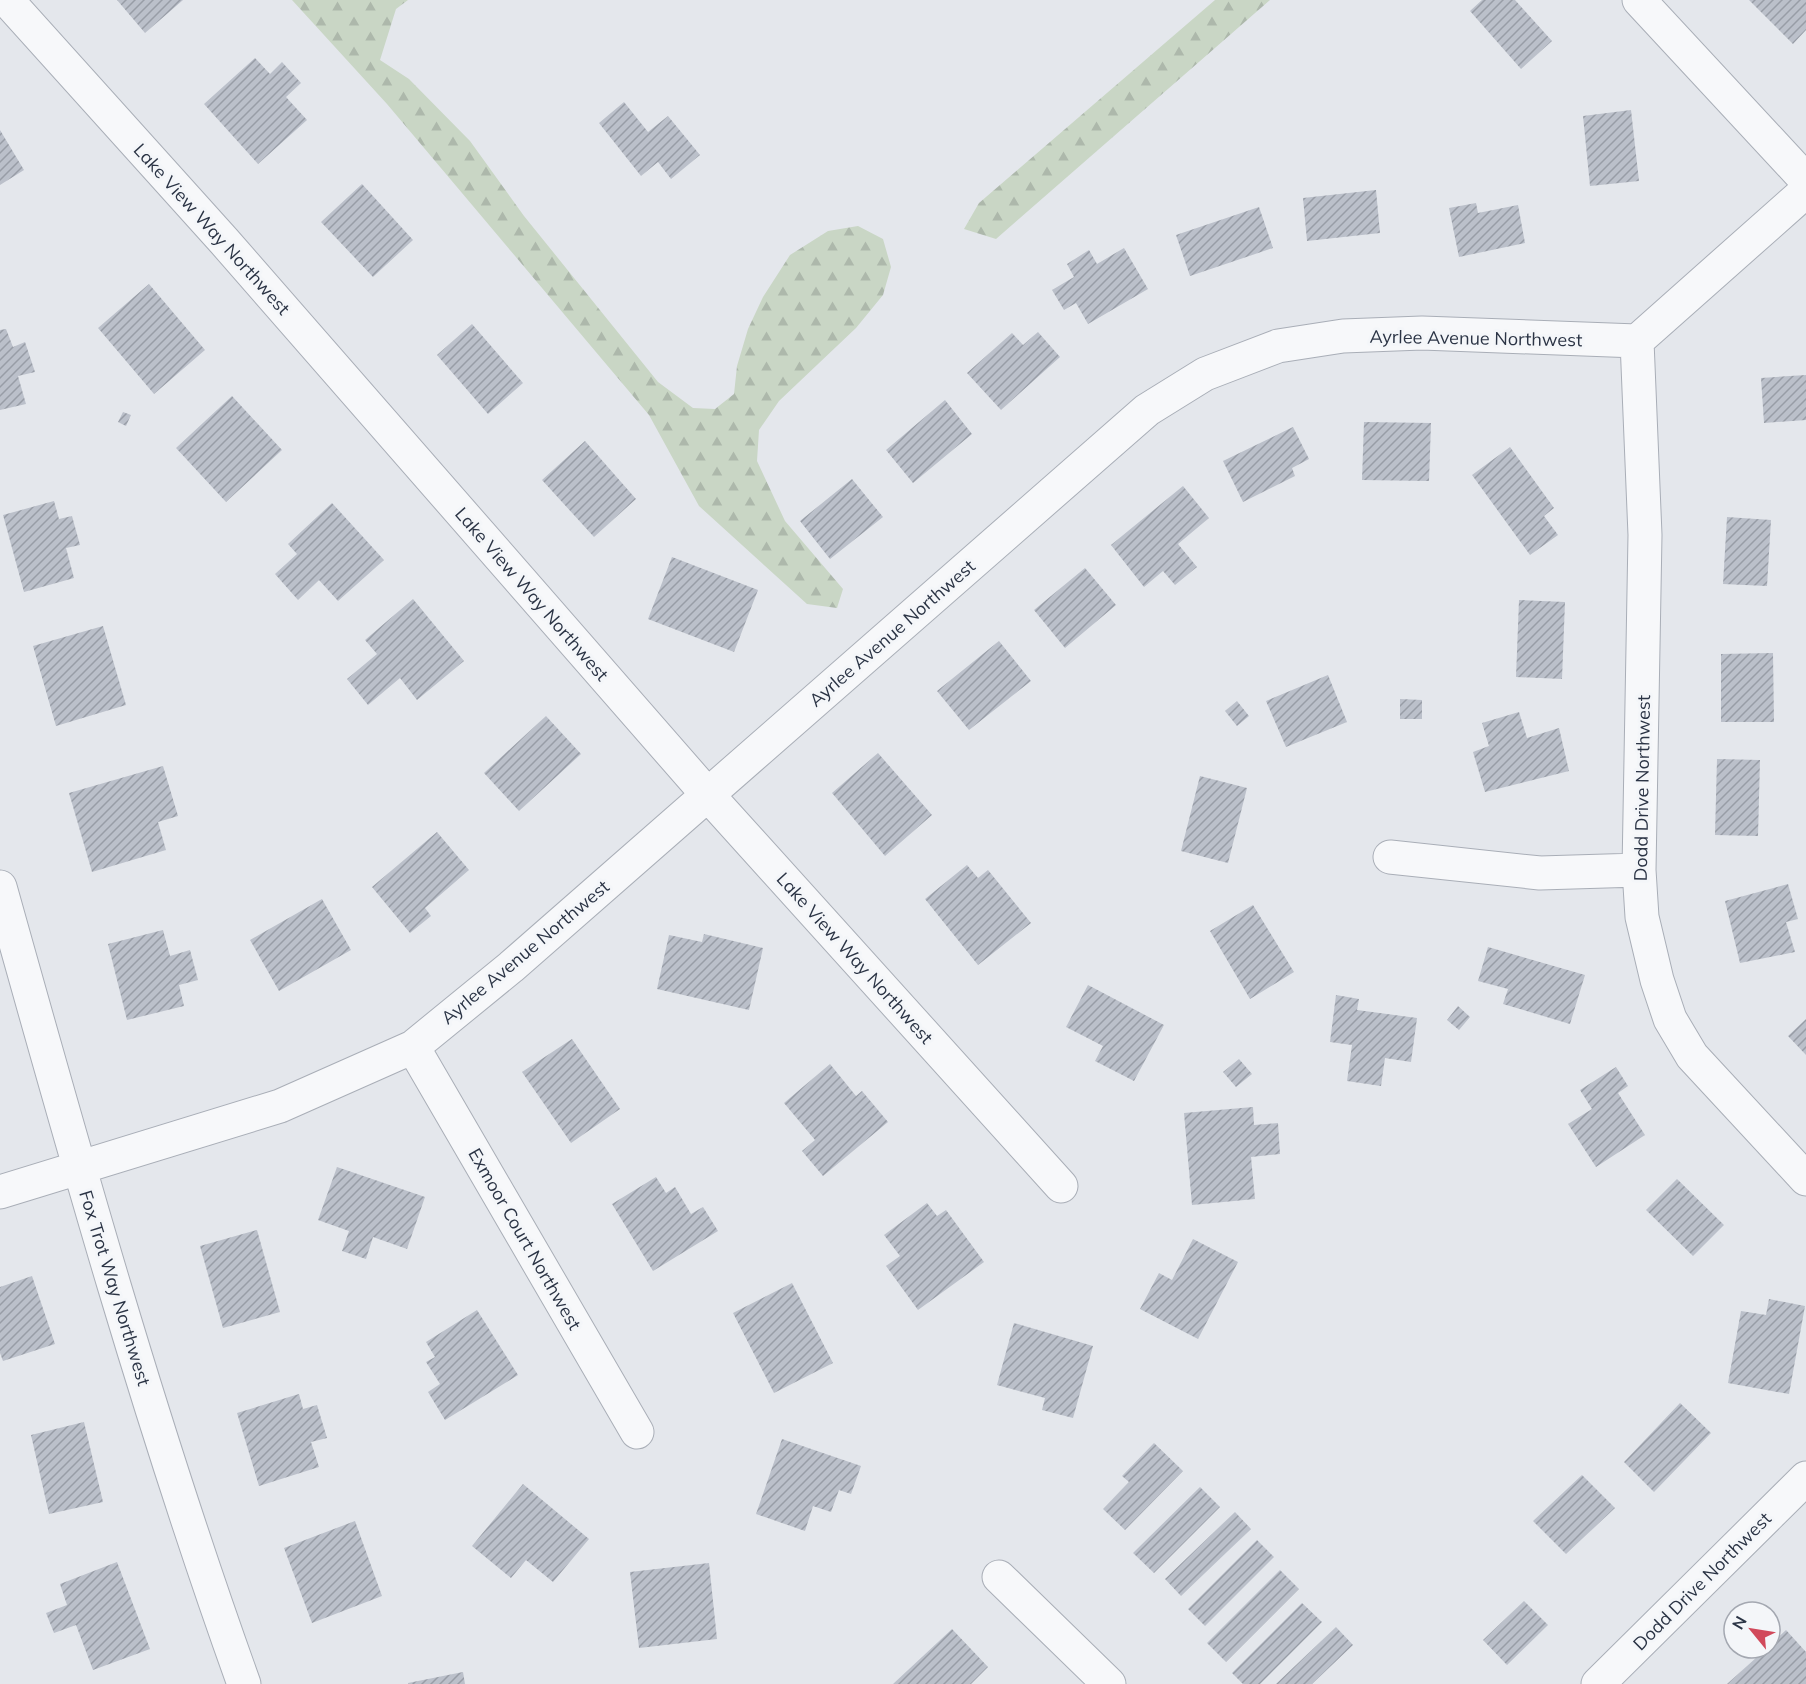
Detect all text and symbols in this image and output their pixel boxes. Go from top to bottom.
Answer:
street label: Lake View Way Northwest [129,138,295,320]
street label: Ayrlee Avenue Northwest [1369,325,1583,351]
street label: Lake View Way Northwest [450,502,614,686]
street label: Ayrlee Avenue Northwest [804,555,980,711]
street label: Dodd Drive Northwest [1629,695,1655,881]
street label: Lake View Way Northwest [772,867,938,1049]
street label: Ayrlee Avenue Northwest [436,875,614,1029]
street label: Exmoor Court Northwest [464,1144,586,1334]
street label: Fox Trot Way Northwest [74,1187,156,1389]
street label: Dodd Drive Northwest [1629,1508,1775,1654]
north arrow [1722,1600,1782,1660]

